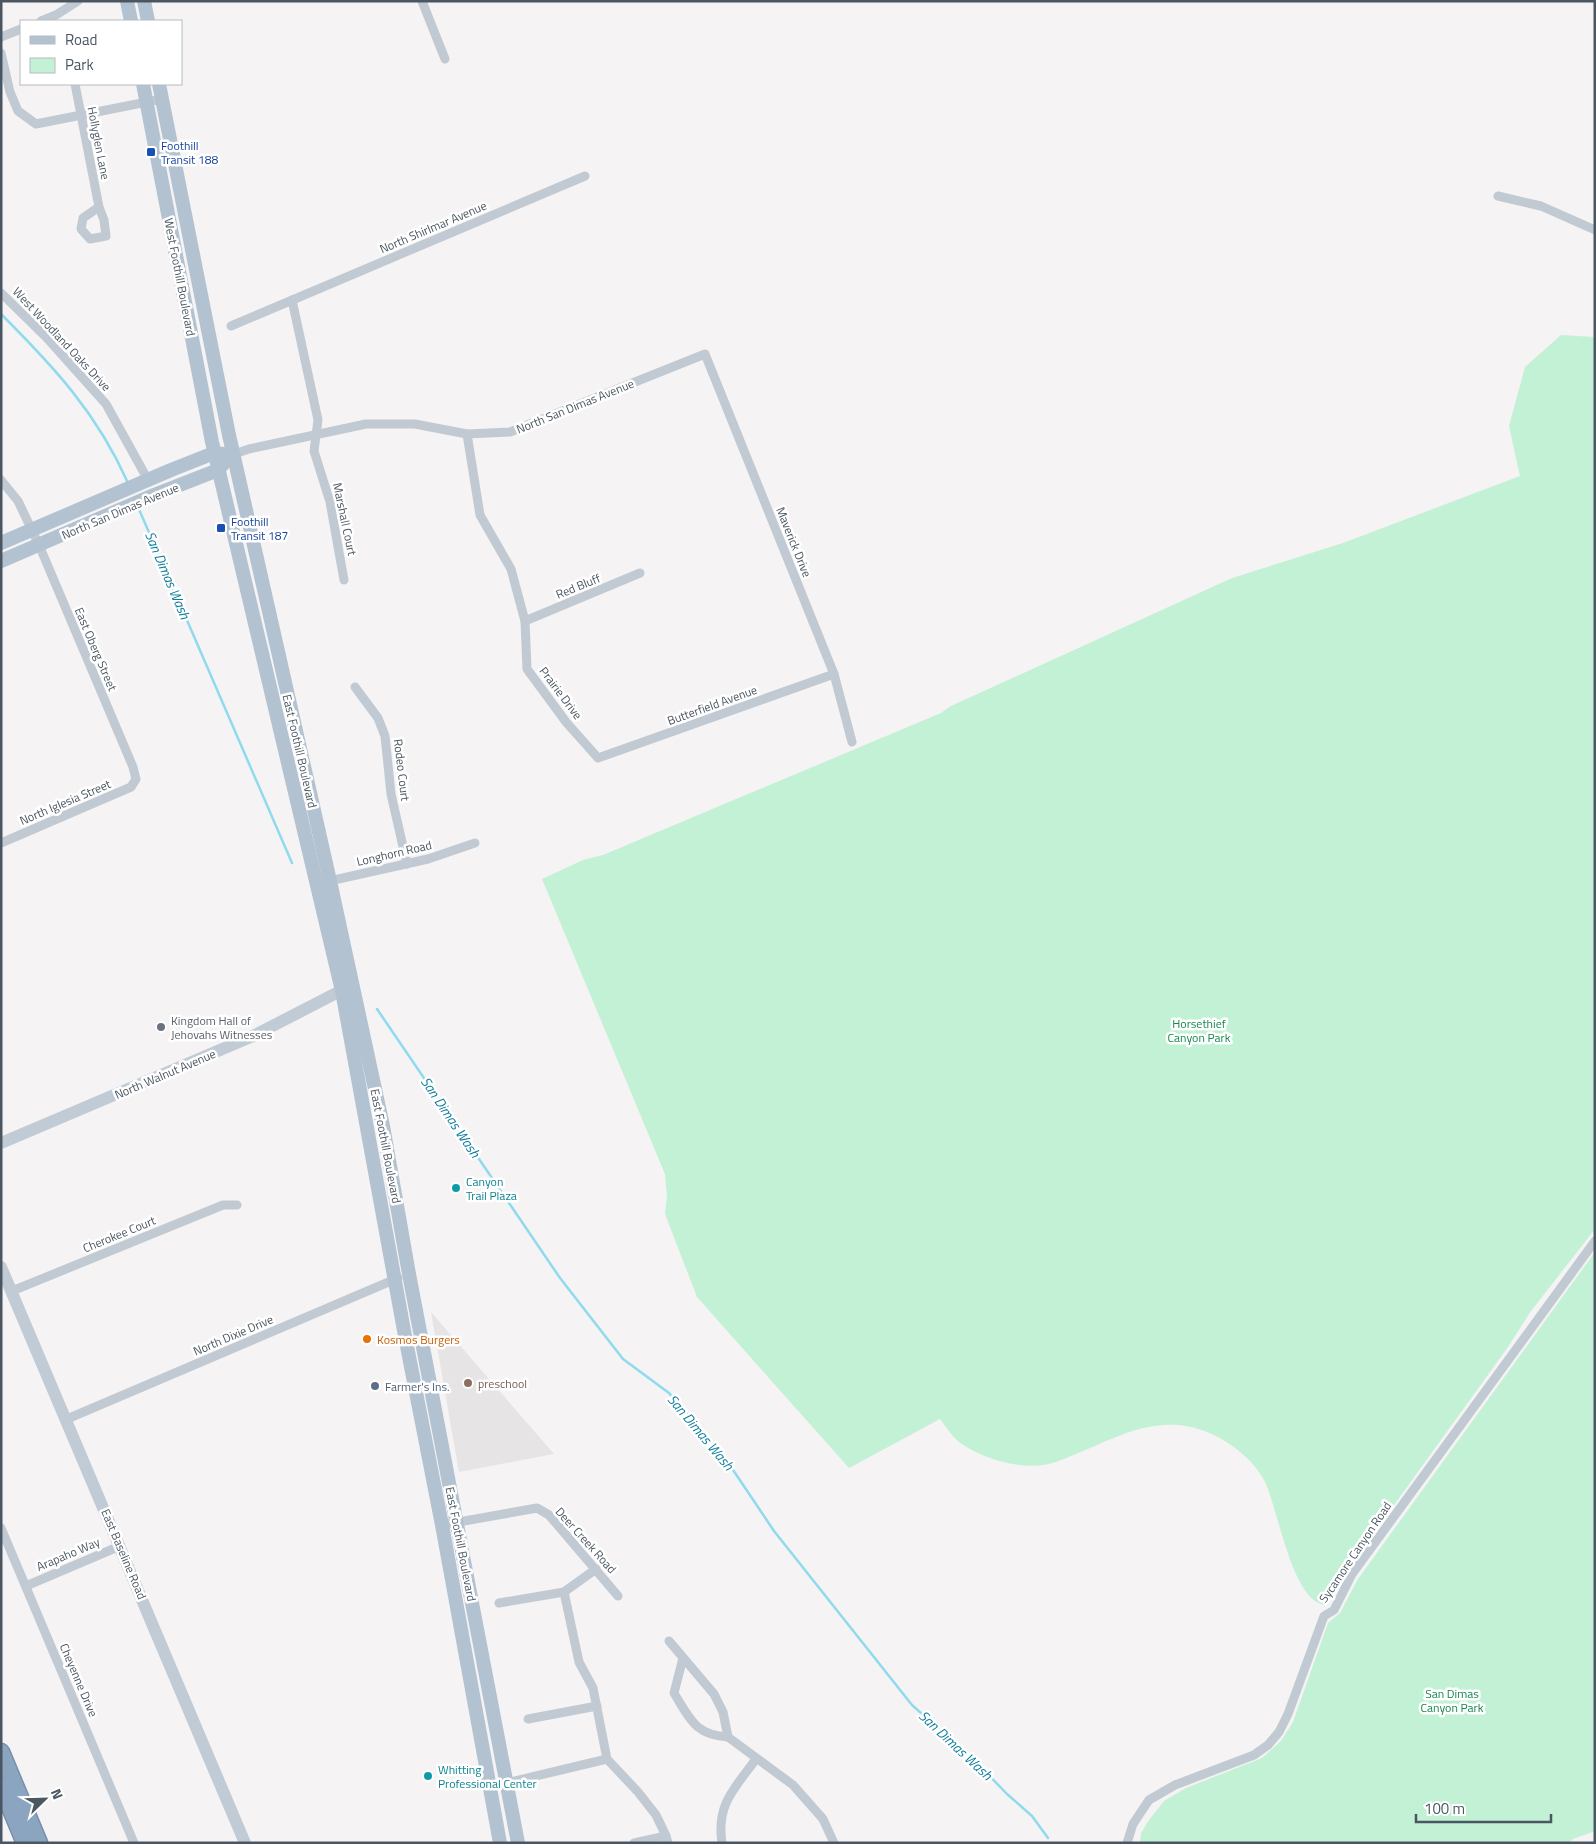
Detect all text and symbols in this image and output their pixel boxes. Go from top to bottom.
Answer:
legend [20,20,182,85]
text: Road [65,28,97,51]
text: Park [65,53,94,76]
street label: Hollyglen Lane [83,105,115,181]
place label: Foothill Transit 188 [161,136,218,169]
marker: Foothill Transit 188 [145,146,157,158]
street label: North Shirlmar Avenue [376,196,490,258]
street label: West Foothill Boulevard [159,216,201,338]
street label: West Woodland Oaks Drive [8,283,116,395]
street label: North San Dimas Avenue [513,374,637,438]
street label: North San Dimas Avenue [58,478,182,544]
street label: Marshall Court [328,481,362,558]
street label: Maverick Drive [771,504,817,580]
place label: Foothill Transit 187 [231,512,288,545]
marker: Foothill Transit 187 [215,522,227,534]
water label: San Dimas Wash [140,528,196,623]
street label: Red Bluff [553,568,603,604]
street label: East Oberg Street [70,604,122,694]
street label: Prairie Drive [535,663,587,723]
street label: Butterfield Avenue [664,680,760,730]
street label: East Foothill Boulevard [278,692,322,810]
street label: Rodeo Court [389,738,415,803]
street label: North Iglesia Street [16,774,114,830]
street label: Longhorn Road [355,835,433,871]
place label: Kingdom Hall of Jehovahs Witnesses [171,1011,273,1044]
park label: Horsethief Canyon Park [1168,1014,1231,1047]
marker: Kingdom Hall of Jehovahs Witnesses [155,1021,167,1033]
street label: North Walnut Avenue [111,1044,219,1104]
water label: San Dimas Wash [416,1072,486,1163]
street label: East Foothill Boulevard [366,1087,406,1205]
place label: Canyon Trail Plaza [466,1172,517,1205]
marker: Canyon Trail Plaza [450,1182,462,1194]
street label: Cherokee Court [80,1210,159,1257]
street label: North Dixie Drive [190,1310,276,1360]
place label: Kosmos Burgers [377,1330,460,1349]
marker: Kosmos Burgers [361,1333,373,1345]
place label: preschool [478,1374,527,1393]
place label: Farmer's Ins. [385,1377,450,1396]
marker: preschool [462,1377,474,1389]
marker: Farmer's Ins. [369,1380,381,1392]
water label: San Dimas Wash [663,1389,740,1475]
street label: East Foothill Boulevard [441,1485,481,1603]
street label: Sycamore Canyon Road [1314,1498,1396,1606]
street label: Deer Creek Road [551,1503,621,1577]
street label: East Baseline Road [96,1506,152,1602]
street label: Arapaho Way [33,1532,103,1576]
street label: Cheyenne Drive [55,1640,103,1720]
park label: San Dimas Canyon Park [1421,1684,1484,1717]
water label: San Dimas Wash [915,1705,998,1785]
place label: Whitting Professional Center [438,1760,537,1793]
marker: Whitting Professional Center [422,1770,434,1782]
north arrow [20,1774,70,1824]
text: N [46,1785,69,1802]
scale bar [1416,1792,1551,1824]
text: 100 m [1424,1797,1465,1820]

